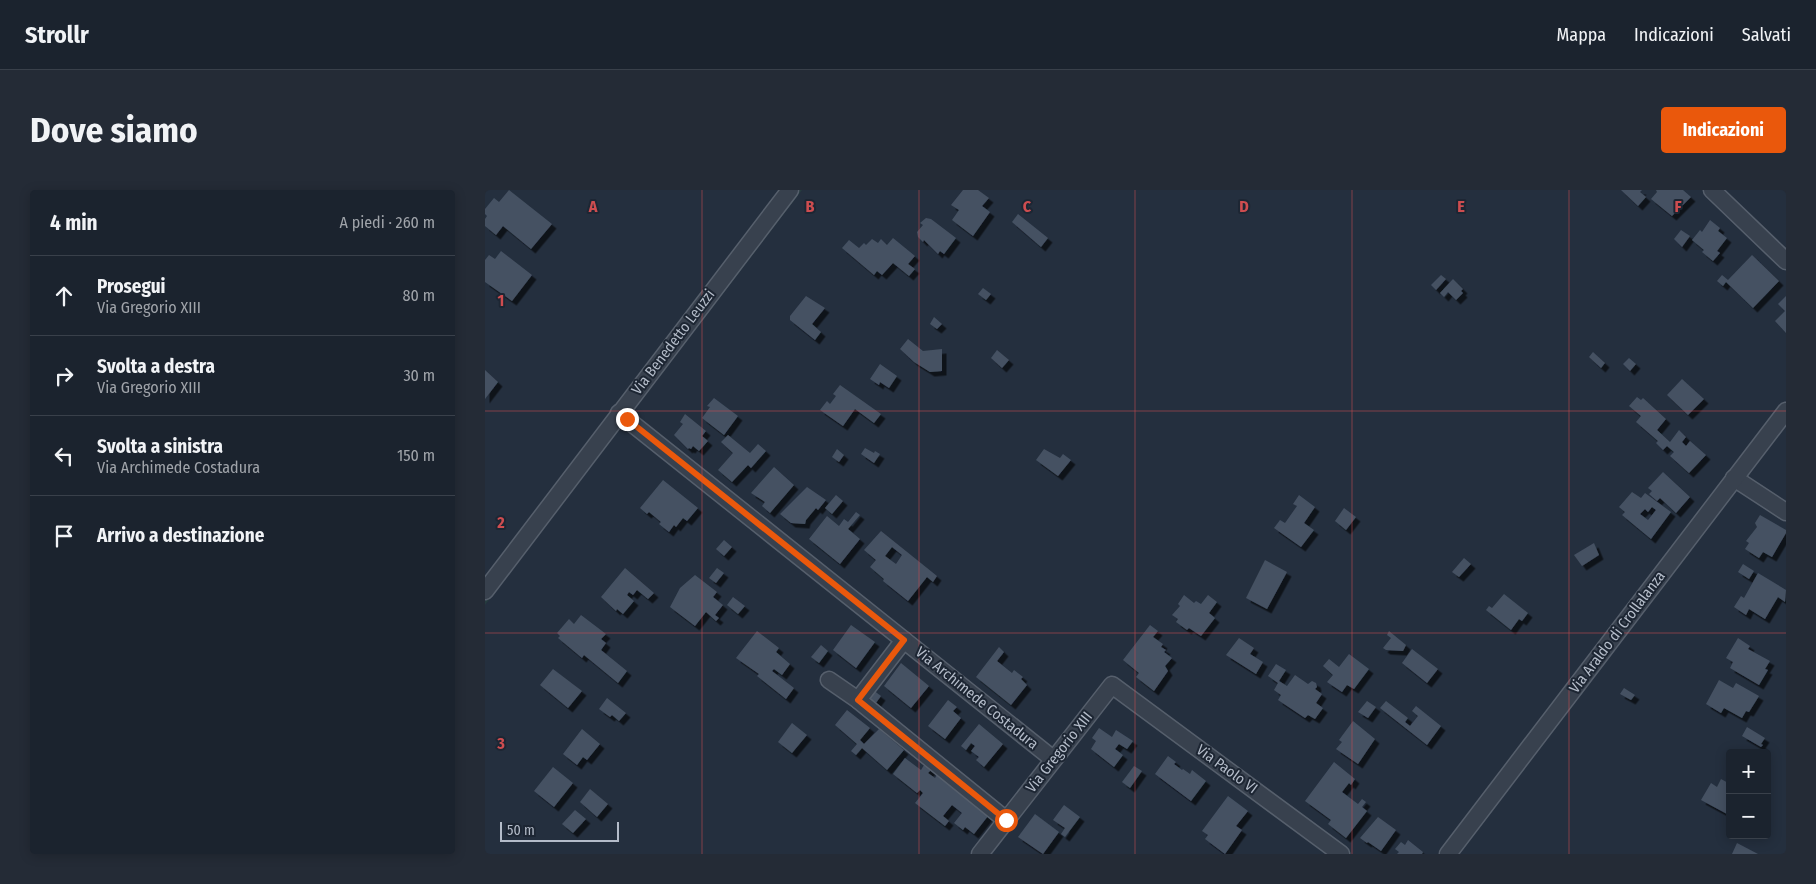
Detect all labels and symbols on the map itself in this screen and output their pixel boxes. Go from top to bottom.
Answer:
text: A [588,197,598,216]
text: B [806,197,815,216]
text: C [1023,197,1032,216]
text: D [1239,197,1249,216]
text: E [1457,197,1465,216]
text: F [1674,197,1682,216]
street label: Via Benedetto Leuzzi [628,286,718,398]
text: 1 [498,291,504,310]
route end [616,408,639,431]
text: 2 [496,513,505,532]
street label: Via Araldo di Crollalanza [1565,567,1669,697]
street label: Via Archimede Costadura [912,643,1042,753]
street label: Via Gregorio XIII [1022,708,1096,796]
text: 3 [496,734,505,753]
street label: Via Paolo VI [1193,741,1261,797]
route start [995,809,1018,832]
scale bar [500,819,619,842]

